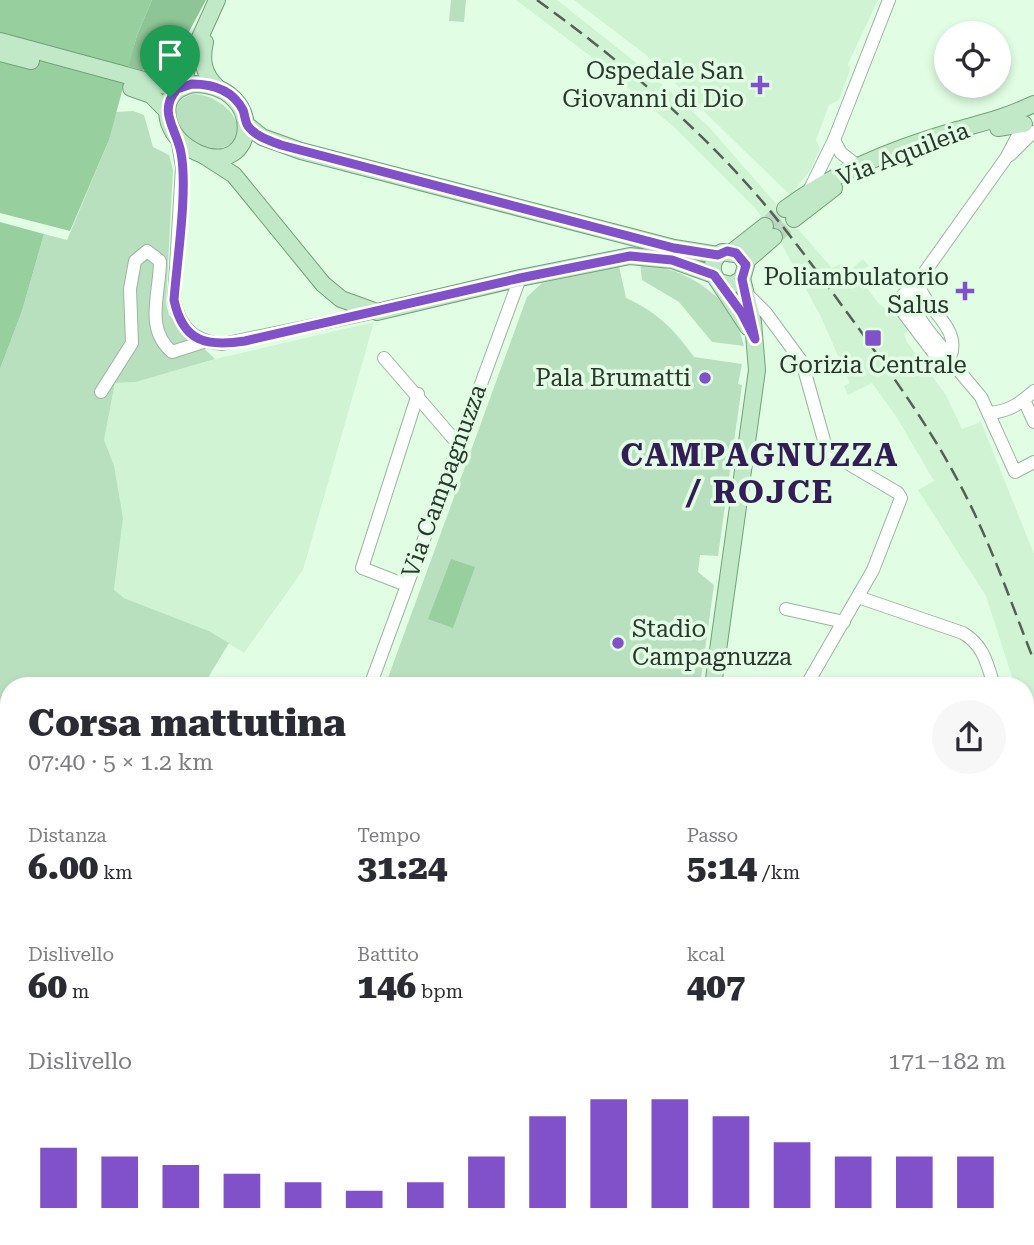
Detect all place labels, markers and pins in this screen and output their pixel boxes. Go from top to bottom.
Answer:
pin [140,25,200,97]
place label: Ospedale San Giovanni di Dio [562,57,744,113]
marker: Ospedale San Giovanni di Dio [750,75,770,95]
place label: Poliambulatorio Salus [763,263,949,319]
marker: Poliambulatorio Salus [955,281,975,301]
marker: Gorizia Centrale [863,328,883,348]
place label: Gorizia Centrale [779,351,967,379]
place label: Pala Brumatti [535,364,691,392]
marker: Pala Brumatti [697,370,713,386]
place label: Stadio Campagnuzza [632,615,792,671]
marker: Stadio Campagnuzza [610,635,626,651]

